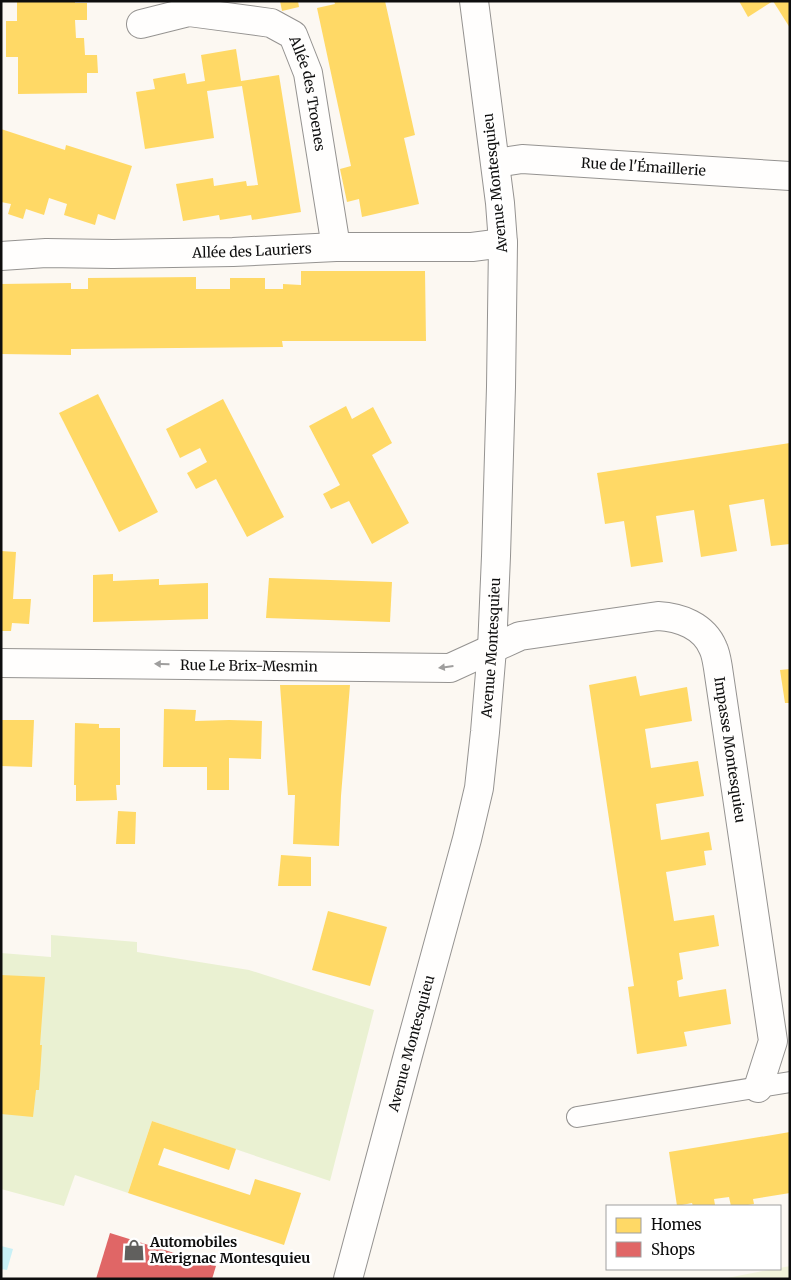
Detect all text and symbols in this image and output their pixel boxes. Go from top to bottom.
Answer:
street label: Allée des Troenes [285,32,329,153]
street label: Avenue Montesquieu [479,112,511,255]
street label: Rue de l'Émaillerie [580,154,706,180]
street label: Allée des Lauriers [191,239,312,262]
street label: Avenue Montesquieu [477,577,504,720]
street label: Rue Le Brix-Mesmin [180,656,318,676]
one-way arrow [153,660,169,668]
one-way arrow [438,663,454,671]
street label: Impasse Montesquieu [710,676,750,824]
street label: Avenue Montesquieu [384,973,438,1115]
legend [606,1205,781,1270]
text: Homes [651,1215,702,1234]
place label: Automobiles Merignac Montesquieu [149,1233,310,1267]
shop icon: Automobiles Merignac Montesquieu [121,1237,147,1263]
text: Shops [651,1240,695,1259]

